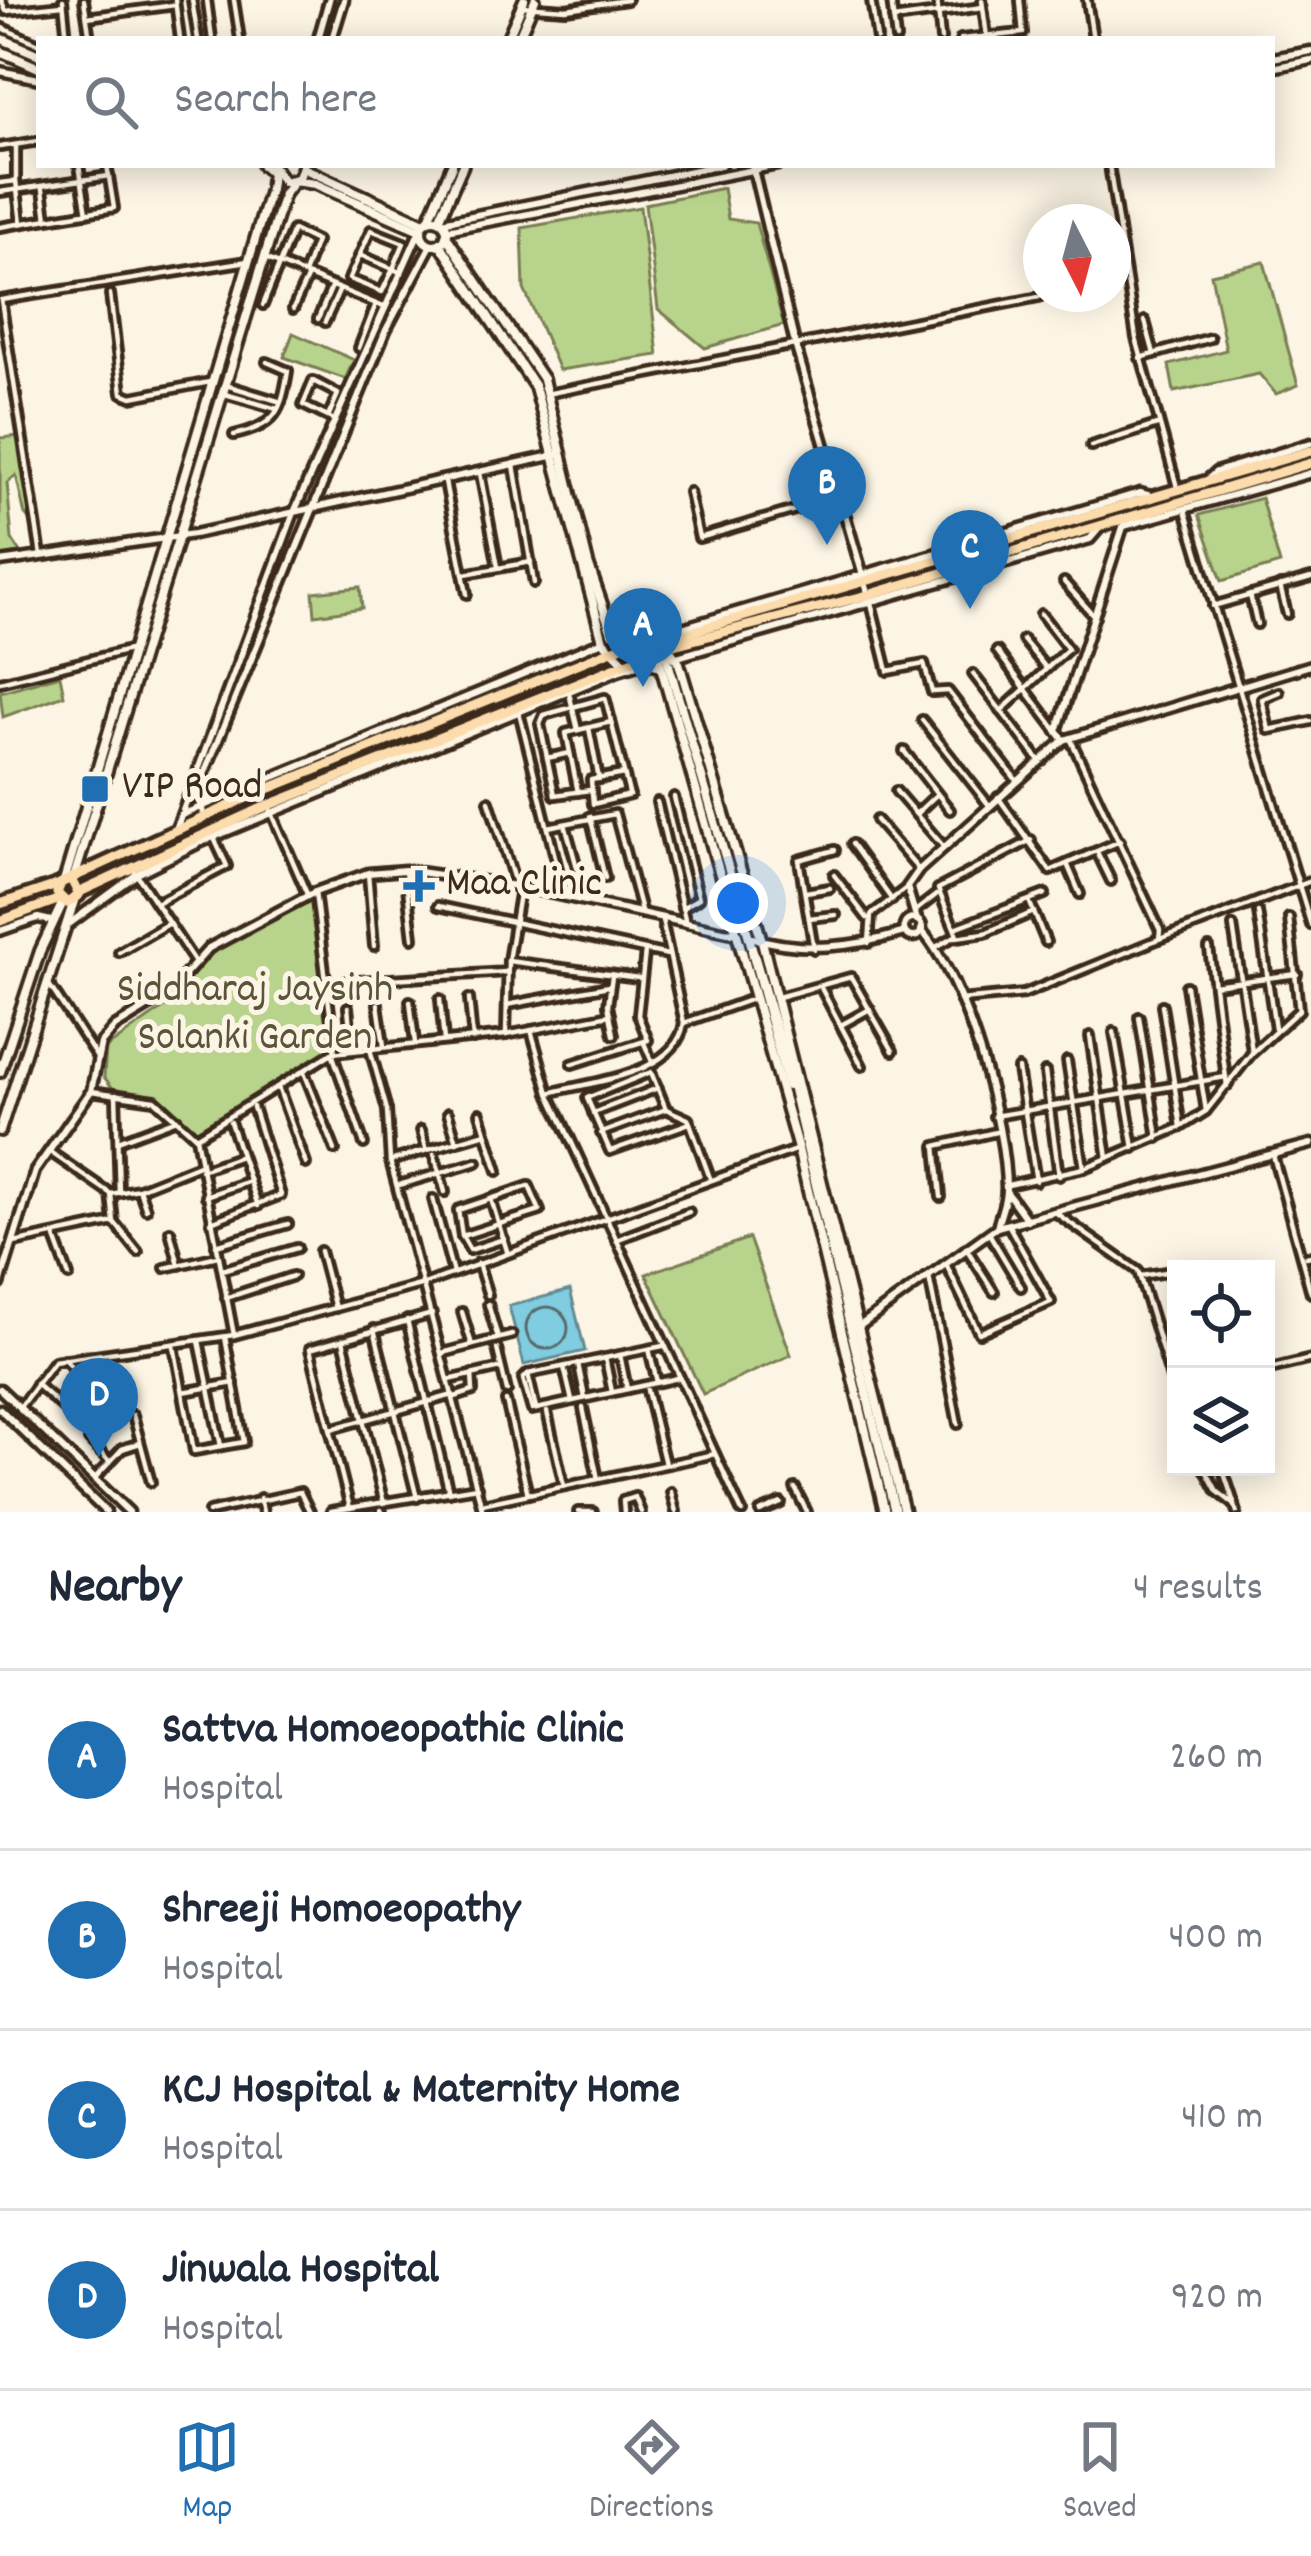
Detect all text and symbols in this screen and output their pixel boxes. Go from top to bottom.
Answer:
search box [36,36,1275,168]
icon: search [78,69,144,135]
text: Search here [174,70,377,134]
north arrow [1023,204,1131,312]
pin: B [788,446,866,545]
pin: C [931,510,1009,609]
pin: A [604,588,682,687]
place label: VIP Road [122,759,262,819]
marker: VIP Road [79,773,111,805]
place label: Maa Clinic [446,856,602,916]
marker: Maa Clinic [403,870,435,902]
your location [708,873,768,933]
park label: Siddharaj Jaysinh Solanki Garden [117,962,393,1070]
map controls [1167,1260,1275,1476]
button: locate [1167,1260,1275,1368]
pin: D [60,1358,138,1457]
button: layers [1167,1368,1275,1476]
text: Nearby [48,1554,181,1626]
text: 4 results [1133,1563,1263,1618]
text: Sattva Homoeopathic Clinic [162,1700,624,1764]
text: A [76,1732,98,1787]
text: 260 m [1170,1732,1263,1787]
text: Hospital [162,1764,283,1819]
text: Shreeji Homoeopathy [162,1880,520,1944]
text: B [78,1912,96,1967]
text: 400 m [1169,1912,1263,1967]
text: Hospital [162,1944,283,1999]
text: KCJ Hospital & Maternity Home [162,2060,680,2124]
text: C [77,2092,97,2147]
text: 410 m [1181,2092,1263,2147]
text: Hospital [162,2124,283,2179]
text: Jinwala Hospital [162,2240,439,2304]
text: D [77,2272,97,2327]
text: 920 m [1171,2272,1263,2327]
text: Hospital [162,2304,283,2359]
tab: Map [174,2414,240,2533]
tab: Directions [589,2414,714,2533]
tab: Saved [1063,2414,1137,2533]

